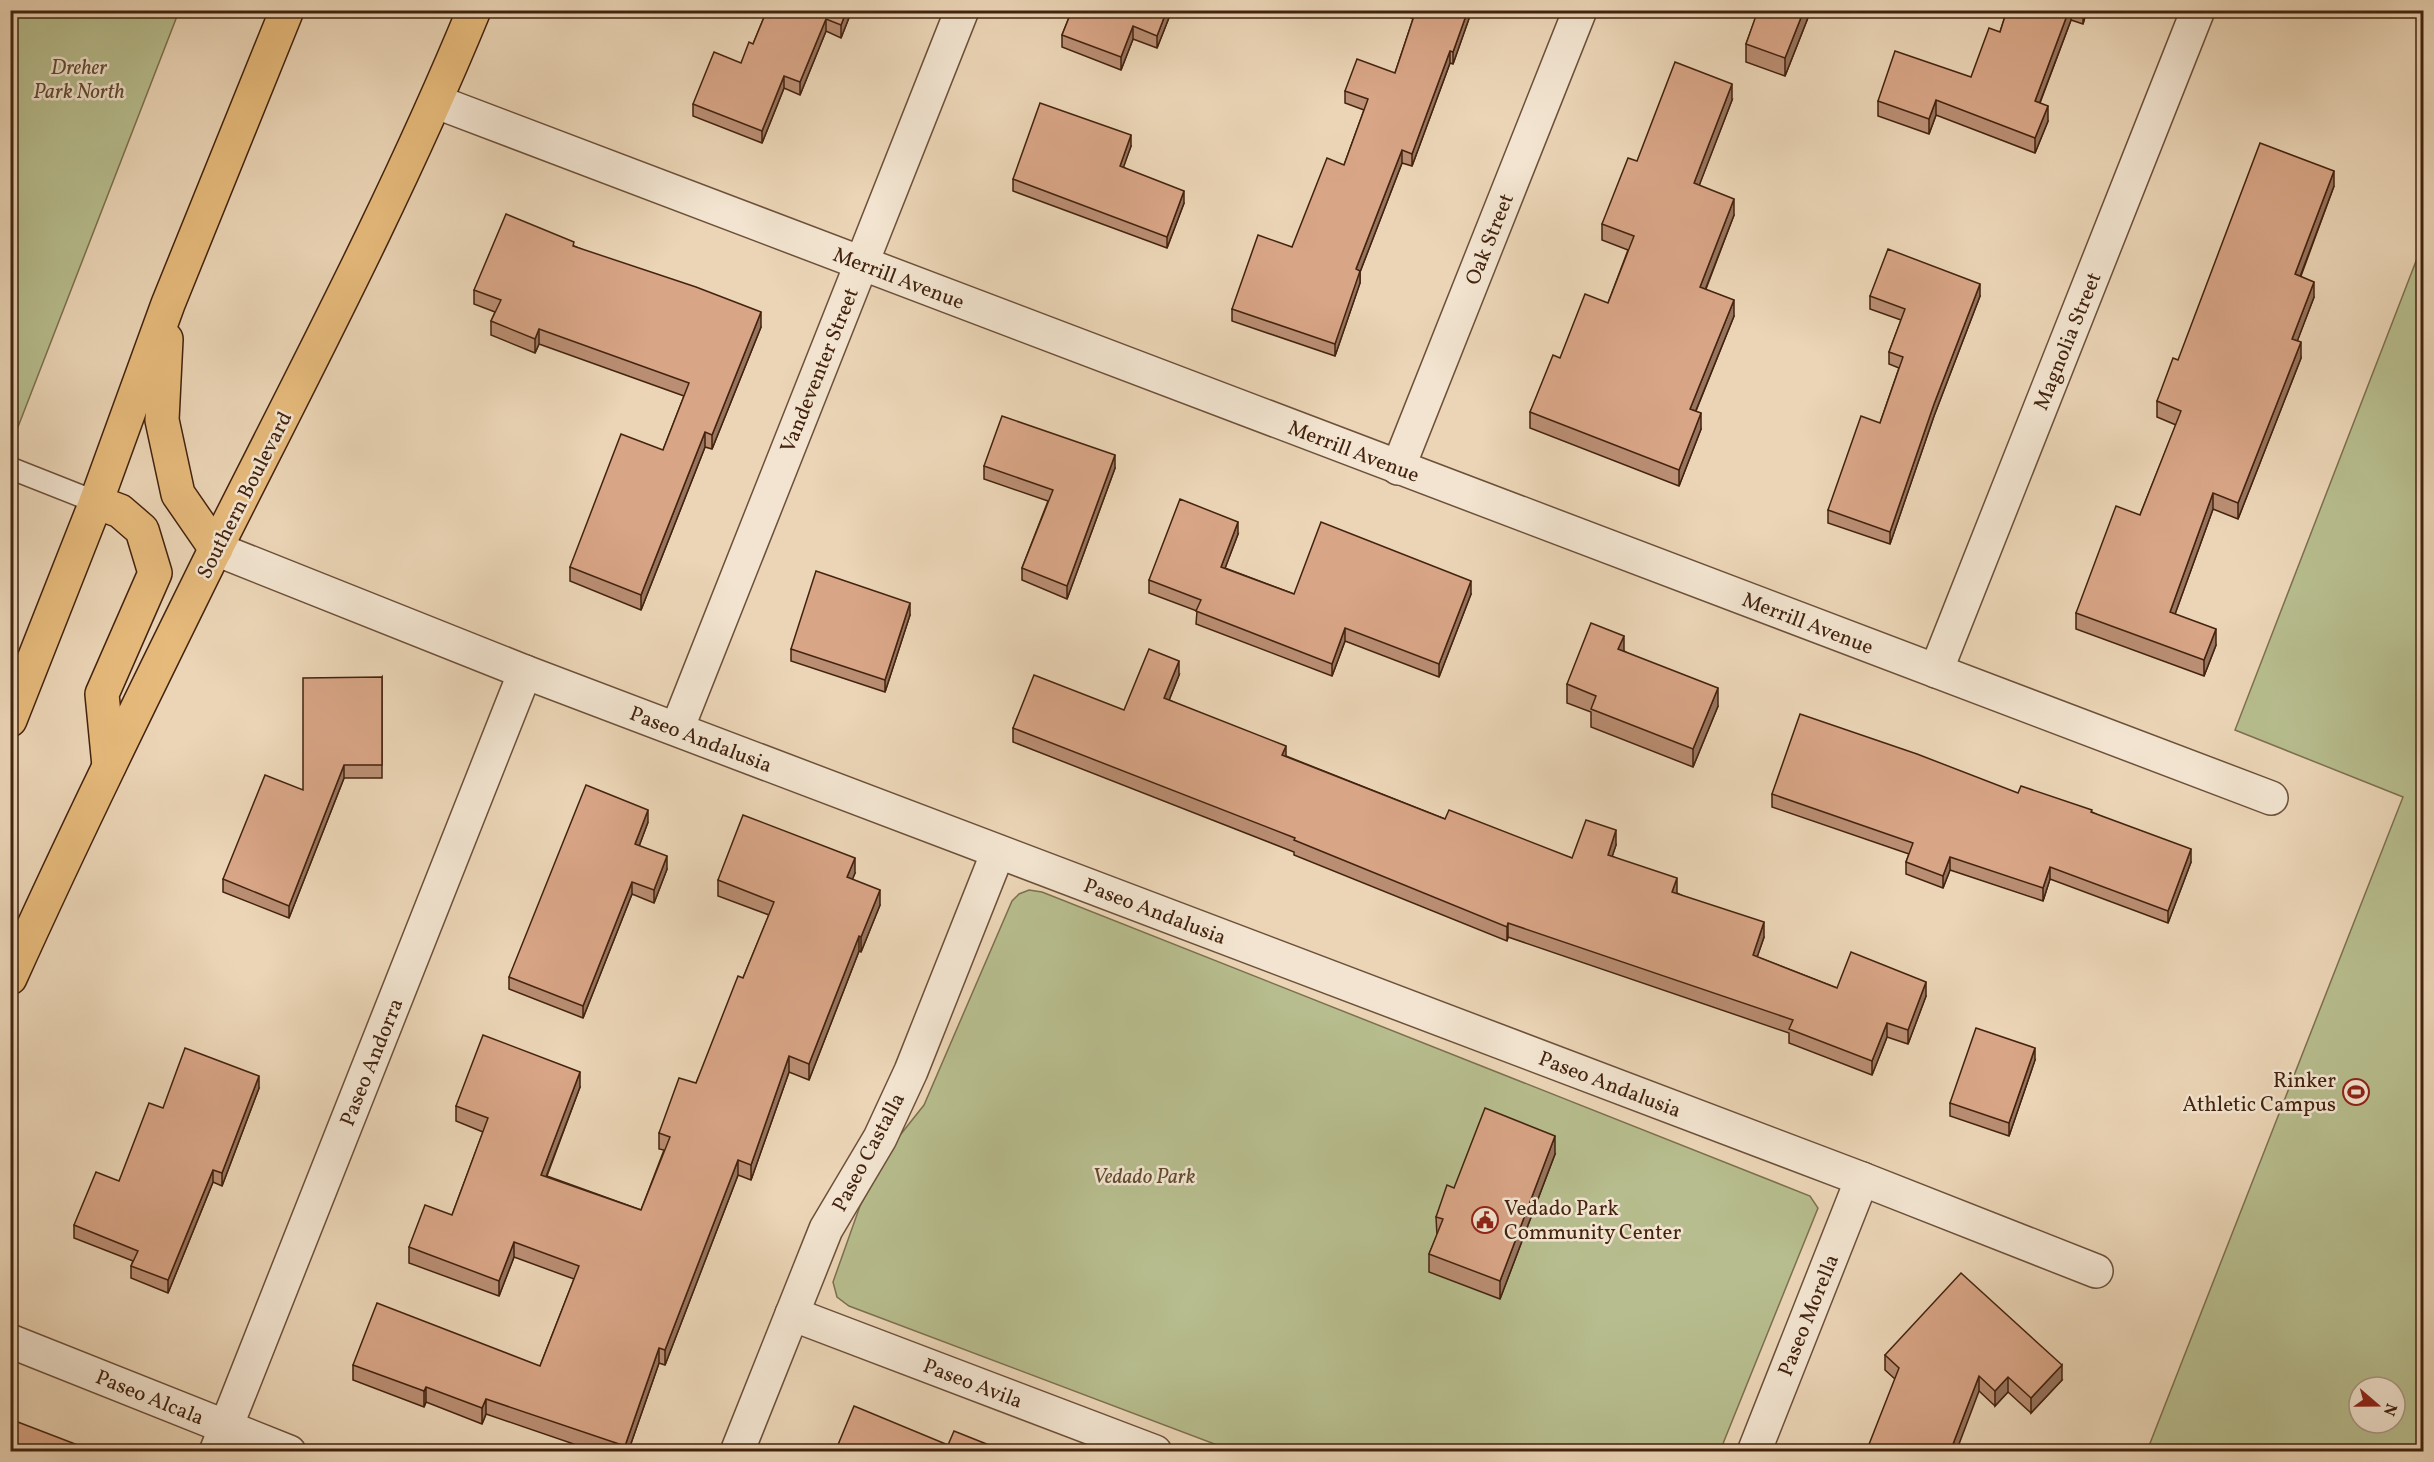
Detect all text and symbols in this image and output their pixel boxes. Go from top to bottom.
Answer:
park label: Dreher Park North [33,54,125,107]
street label: Oak Street [1459,189,1522,290]
street label: Merrill Avenue [829,241,968,318]
street label: Magnolia Street [2027,268,2109,415]
street label: Vandeventer Street [774,284,867,457]
street label: Southern Boulevard [191,407,300,584]
street label: Merrill Avenue [1284,414,1423,491]
street label: Merrill Avenue [1738,586,1877,663]
street label: Paseo Andalusia [625,700,776,781]
street label: Paseo Andalusia [1079,872,1230,953]
street label: Paseo Andorra [334,994,411,1131]
street label: Paseo Andalusia [1534,1045,1685,1126]
place label: Rinker Athletic Campus [2183,1067,2336,1120]
sports icon: Rinker Athletic Campus [2341,1077,2371,1107]
street label: Paseo Castalla [826,1088,913,1217]
park label: Vedado Park [1093,1163,1196,1192]
place label: Vedado Park Community Center [1504,1195,1681,1248]
public building icon: Vedado Park Community Center [1470,1205,1500,1235]
street label: Paseo Morella [1772,1250,1847,1381]
street label: Paseo Avila [918,1352,1027,1417]
street label: Paseo Alcala [91,1363,208,1433]
north arrow [2347,1375,2407,1435]
text: N [2377,1400,2402,1419]

